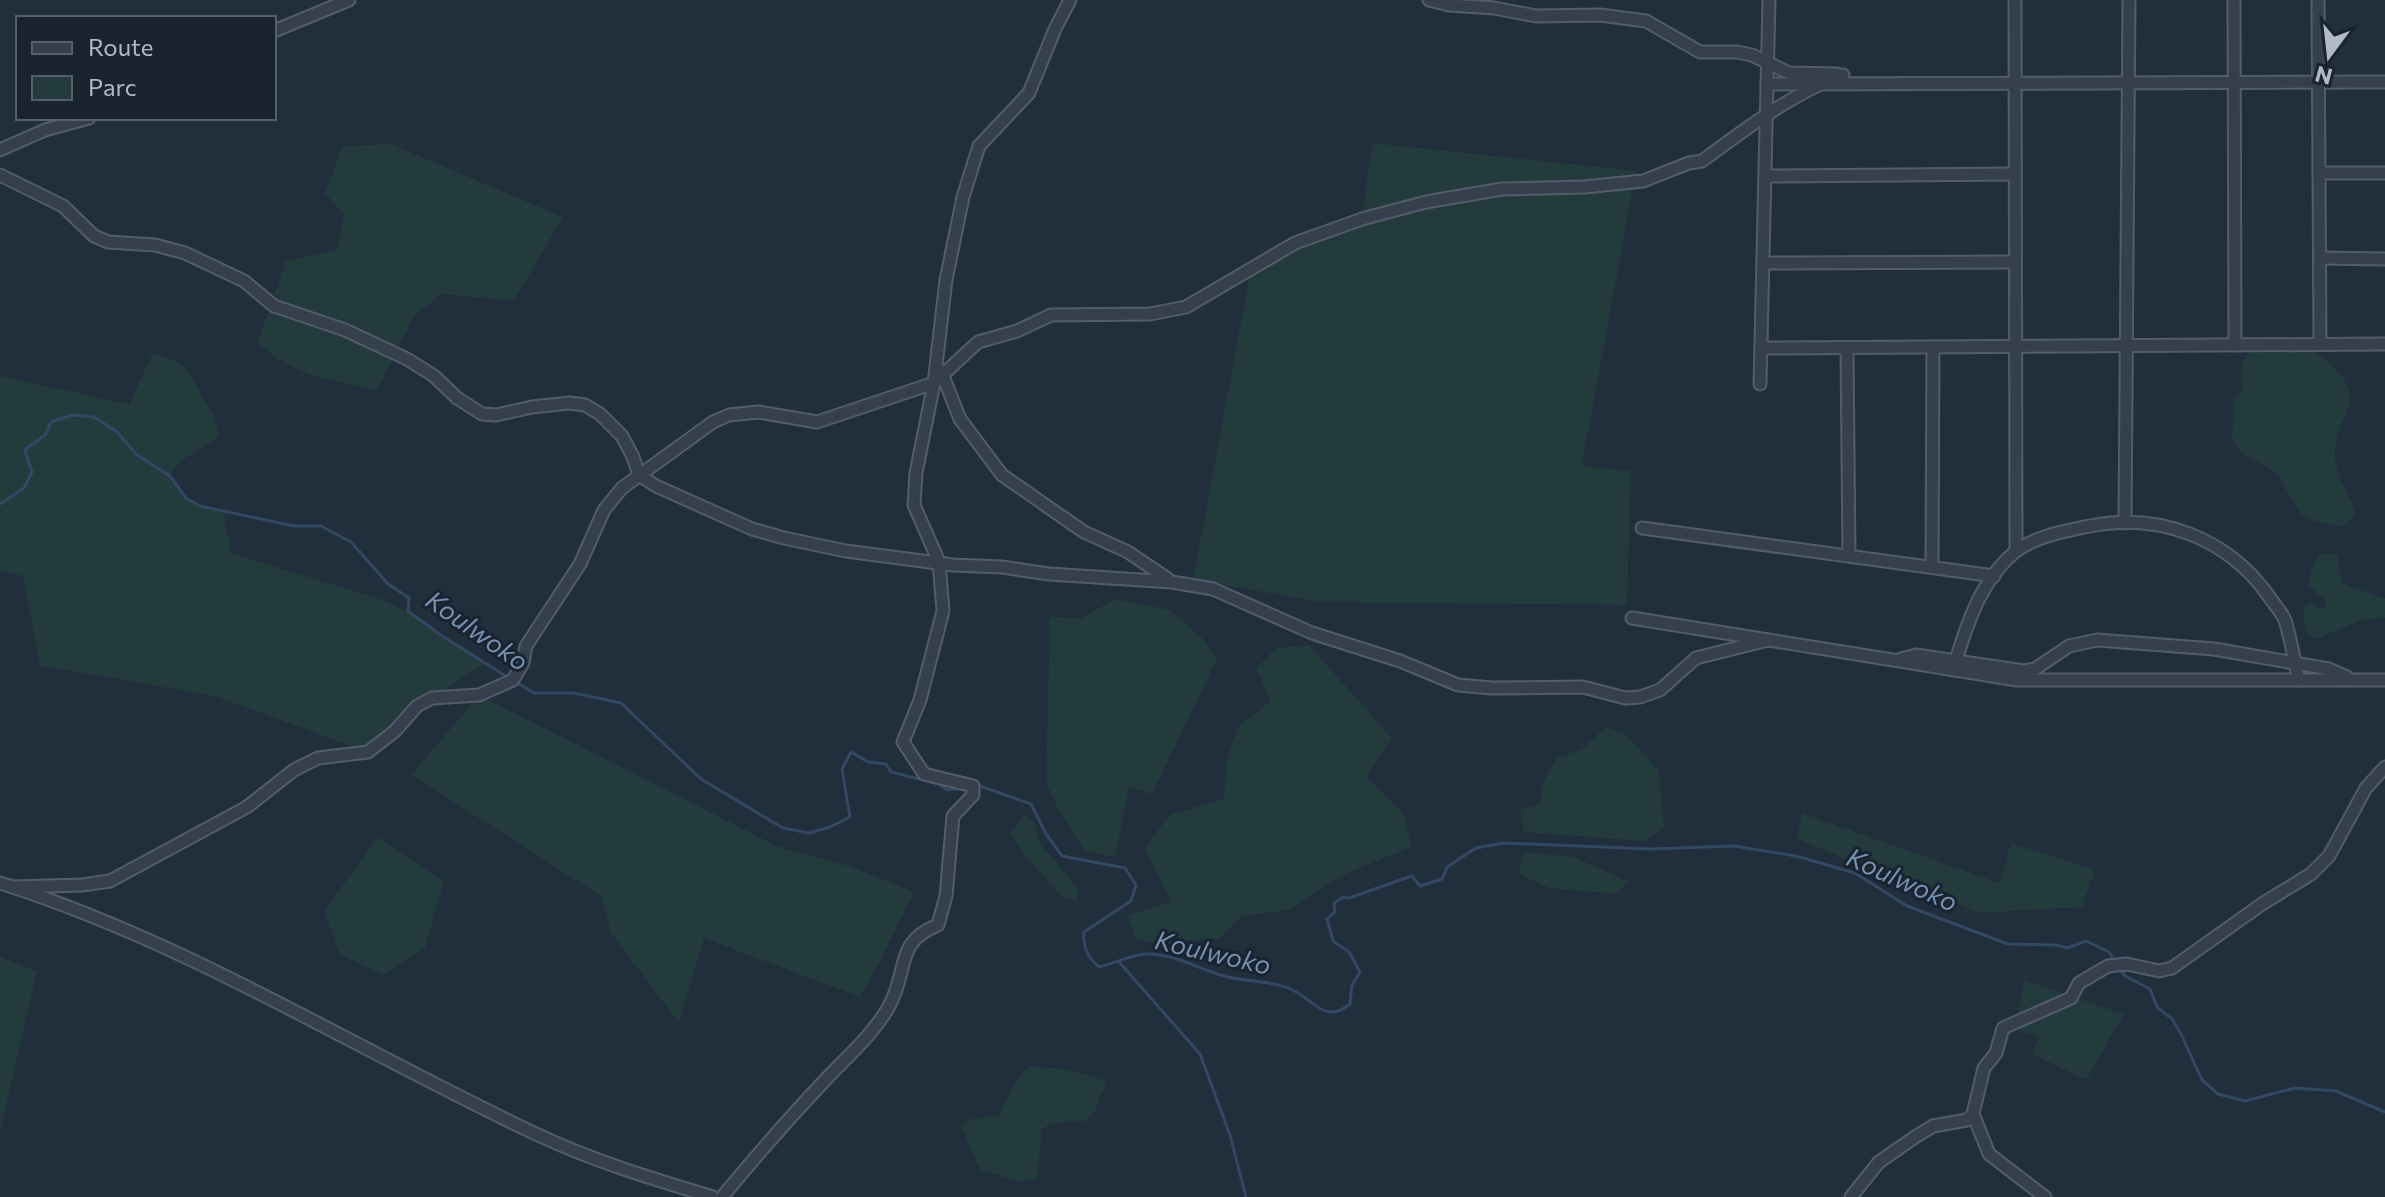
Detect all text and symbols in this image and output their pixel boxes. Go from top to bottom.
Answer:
legend [16,16,276,120]
north arrow [2289,16,2369,96]
text: Route [88,32,153,61]
text: N [2312,61,2335,91]
text: Parc [88,72,137,101]
water label: Koulwoko [421,583,535,676]
water label: Koulwoko [1842,840,1963,917]
water label: Koulwoko [1152,923,1274,980]

